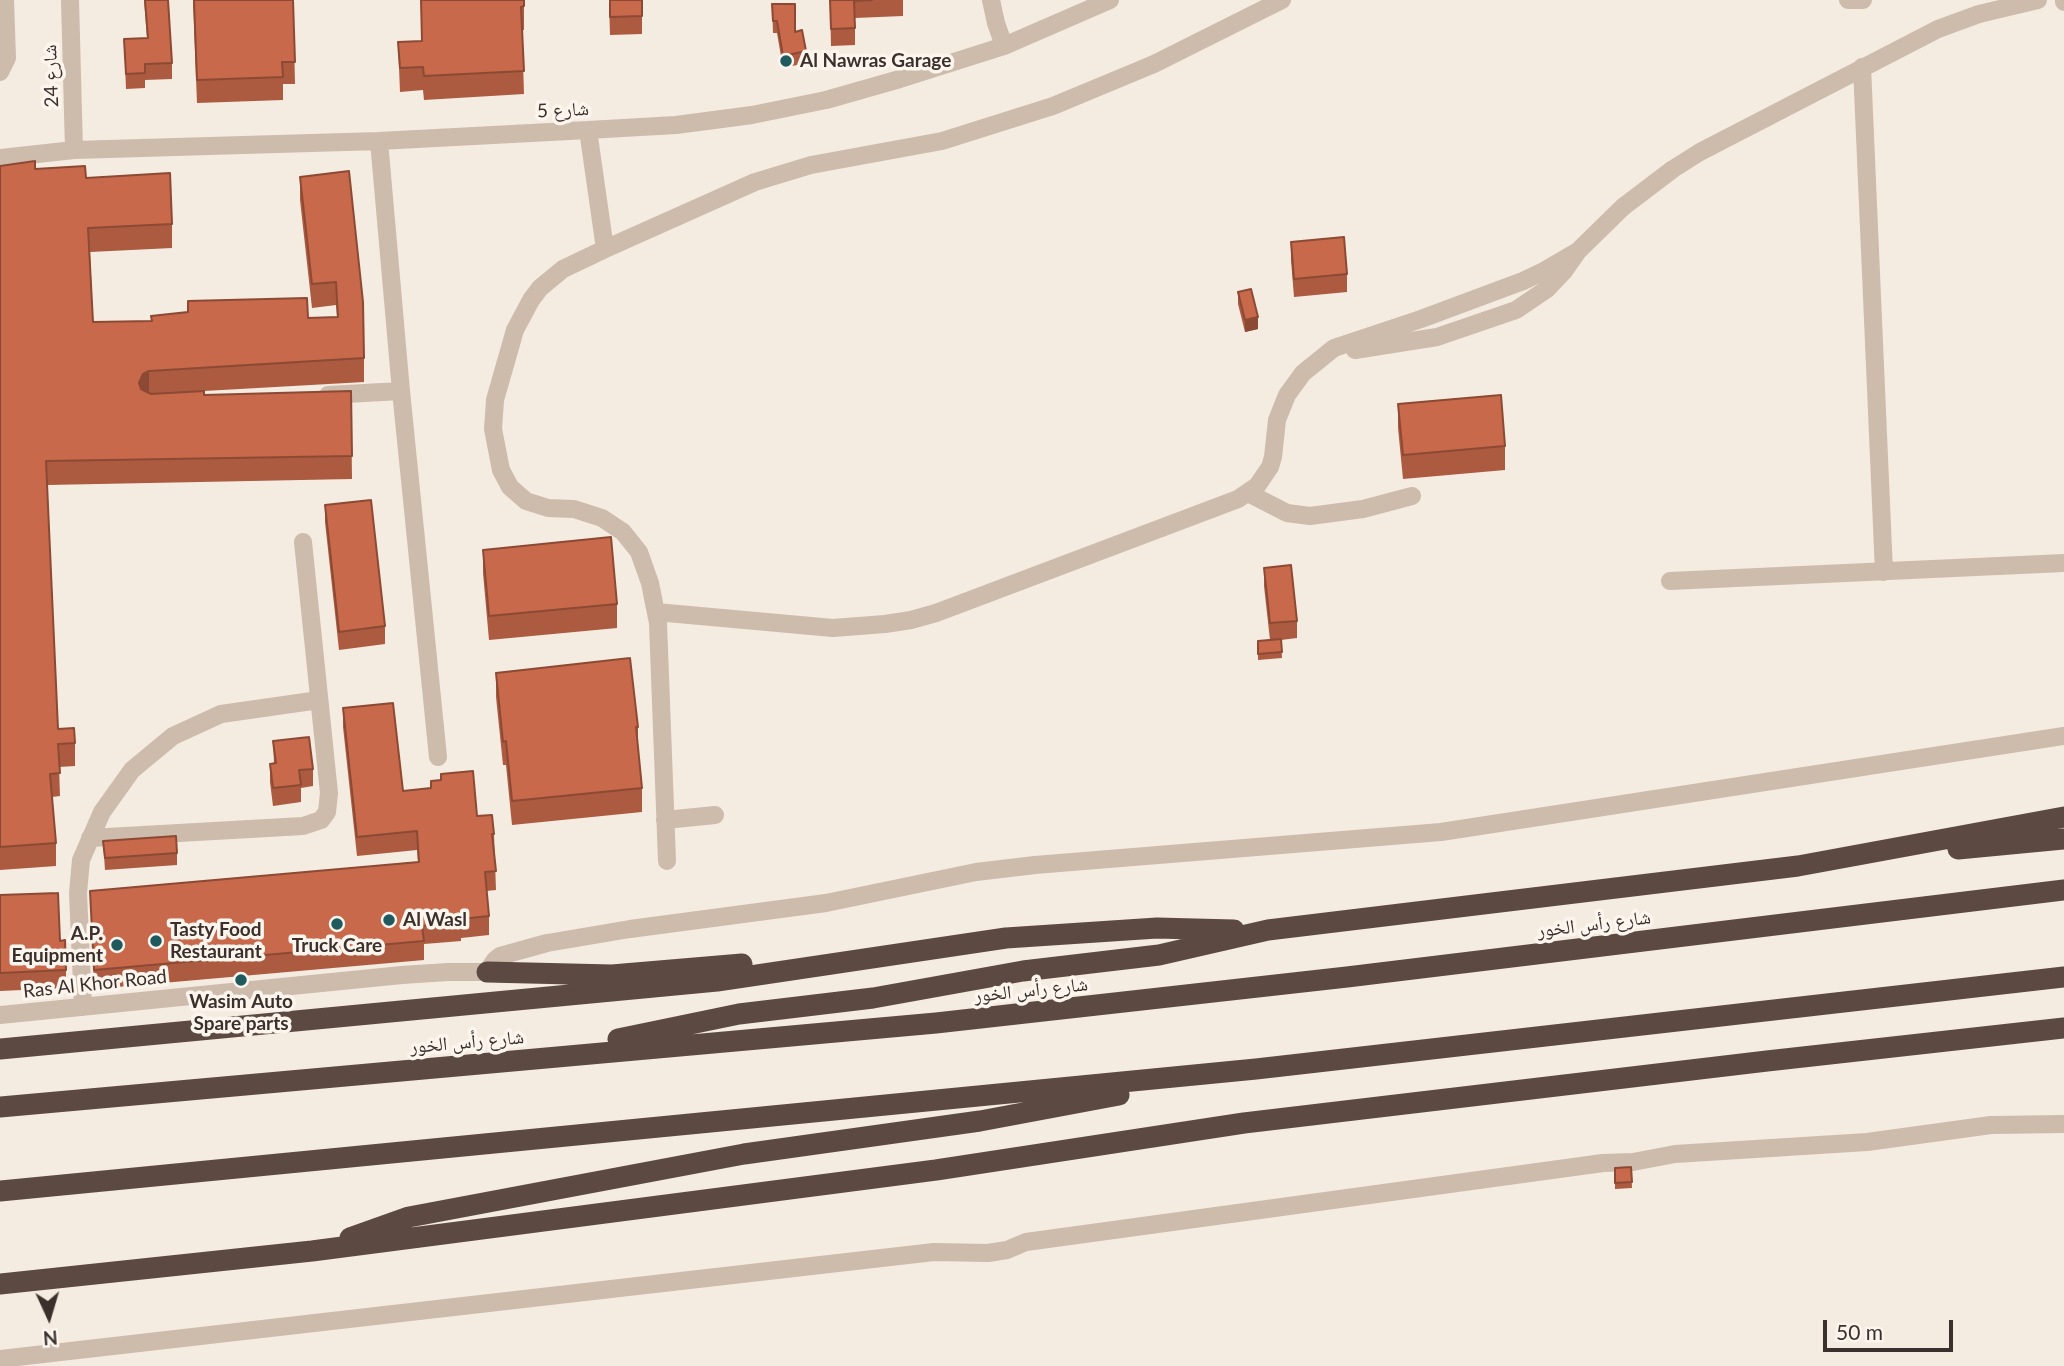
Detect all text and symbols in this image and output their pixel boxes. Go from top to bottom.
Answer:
street label: شارع 24 [39,44,63,108]
place label: Al Nawras Garage [800,50,951,72]
marker: Al Nawras Garage [778,53,794,69]
street label: شارع 5 [536,97,590,123]
street label: شارع رأس الخور [1536,906,1652,942]
place label: Al Wasl [403,909,467,931]
marker: Al Wasl [381,912,397,928]
marker: Truck Care [329,916,345,932]
place label: Tasty Food Restaurant [170,919,262,963]
place label: A.P. Equipment [12,923,103,967]
marker: Tasty Food Restaurant [148,933,164,949]
place label: Truck Care [292,935,382,957]
marker: A.P. Equipment [109,937,125,953]
street label: Ras Al Khor Road [22,965,168,1003]
marker: Wasim Auto Spare parts [233,972,249,988]
street label: شارع رأس الخور [973,973,1089,1007]
place label: Wasim Auto Spare parts [189,991,293,1035]
street label: شارع رأس الخور [409,1026,525,1058]
north arrow [14,1282,84,1352]
scale bar [1826,1306,1955,1350]
text: 50 m [1836,1319,1883,1344]
text: N [42,1326,59,1350]

